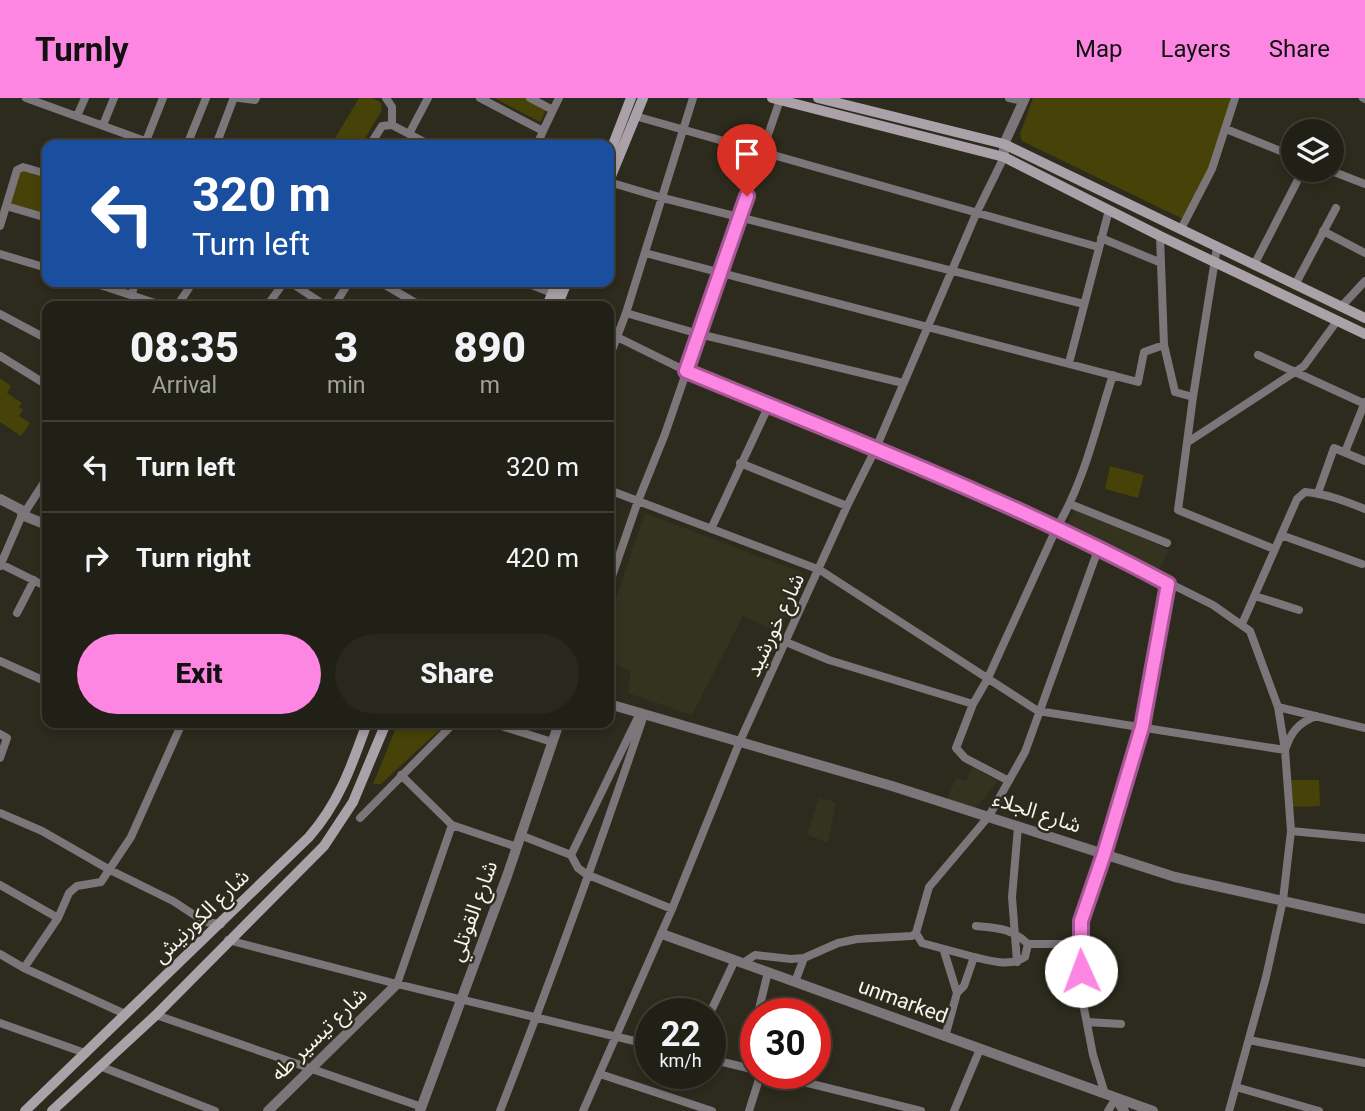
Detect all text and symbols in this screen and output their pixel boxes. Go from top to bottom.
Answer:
text: Turnly [35,30,129,69]
text: Map [1075,35,1123,63]
text: Layers [1161,35,1231,63]
text: Share [1269,35,1330,63]
map controls [1281,119,1344,182]
button: layers [1281,119,1344,182]
pin [717,124,777,196]
icon: arrive [728,135,766,173]
text: 320 m [192,166,331,223]
icon: left [77,168,168,259]
text: Turn left [192,225,310,263]
text: 08:35 [130,323,239,372]
text: 3 [334,323,358,372]
text: 890 [453,323,526,372]
text: Arrival [152,372,217,399]
text: min [327,372,365,399]
text: m [480,372,500,399]
icon: left [77,448,115,486]
text: Turn left [136,452,235,482]
text: 320 m [506,452,579,482]
icon: right [77,539,115,577]
text: Turn right [136,543,251,573]
text: 420 m [506,543,579,573]
street label: شارع خورشيد [741,570,812,682]
button: Exit [77,634,321,714]
button: Share [335,634,579,714]
street label: شارع الجلاء [989,786,1084,840]
street label: شارع القوتلي [444,858,506,966]
street label: شارع الكورنيش [148,864,256,970]
position arrow [1044,934,1118,1008]
street label: unmarked [855,974,951,1028]
street label: شارع تيسير طه [266,982,374,1088]
speed limit sign: 30 [740,998,831,1089]
text: 22 [660,1014,701,1055]
text: km/h [659,1050,702,1071]

